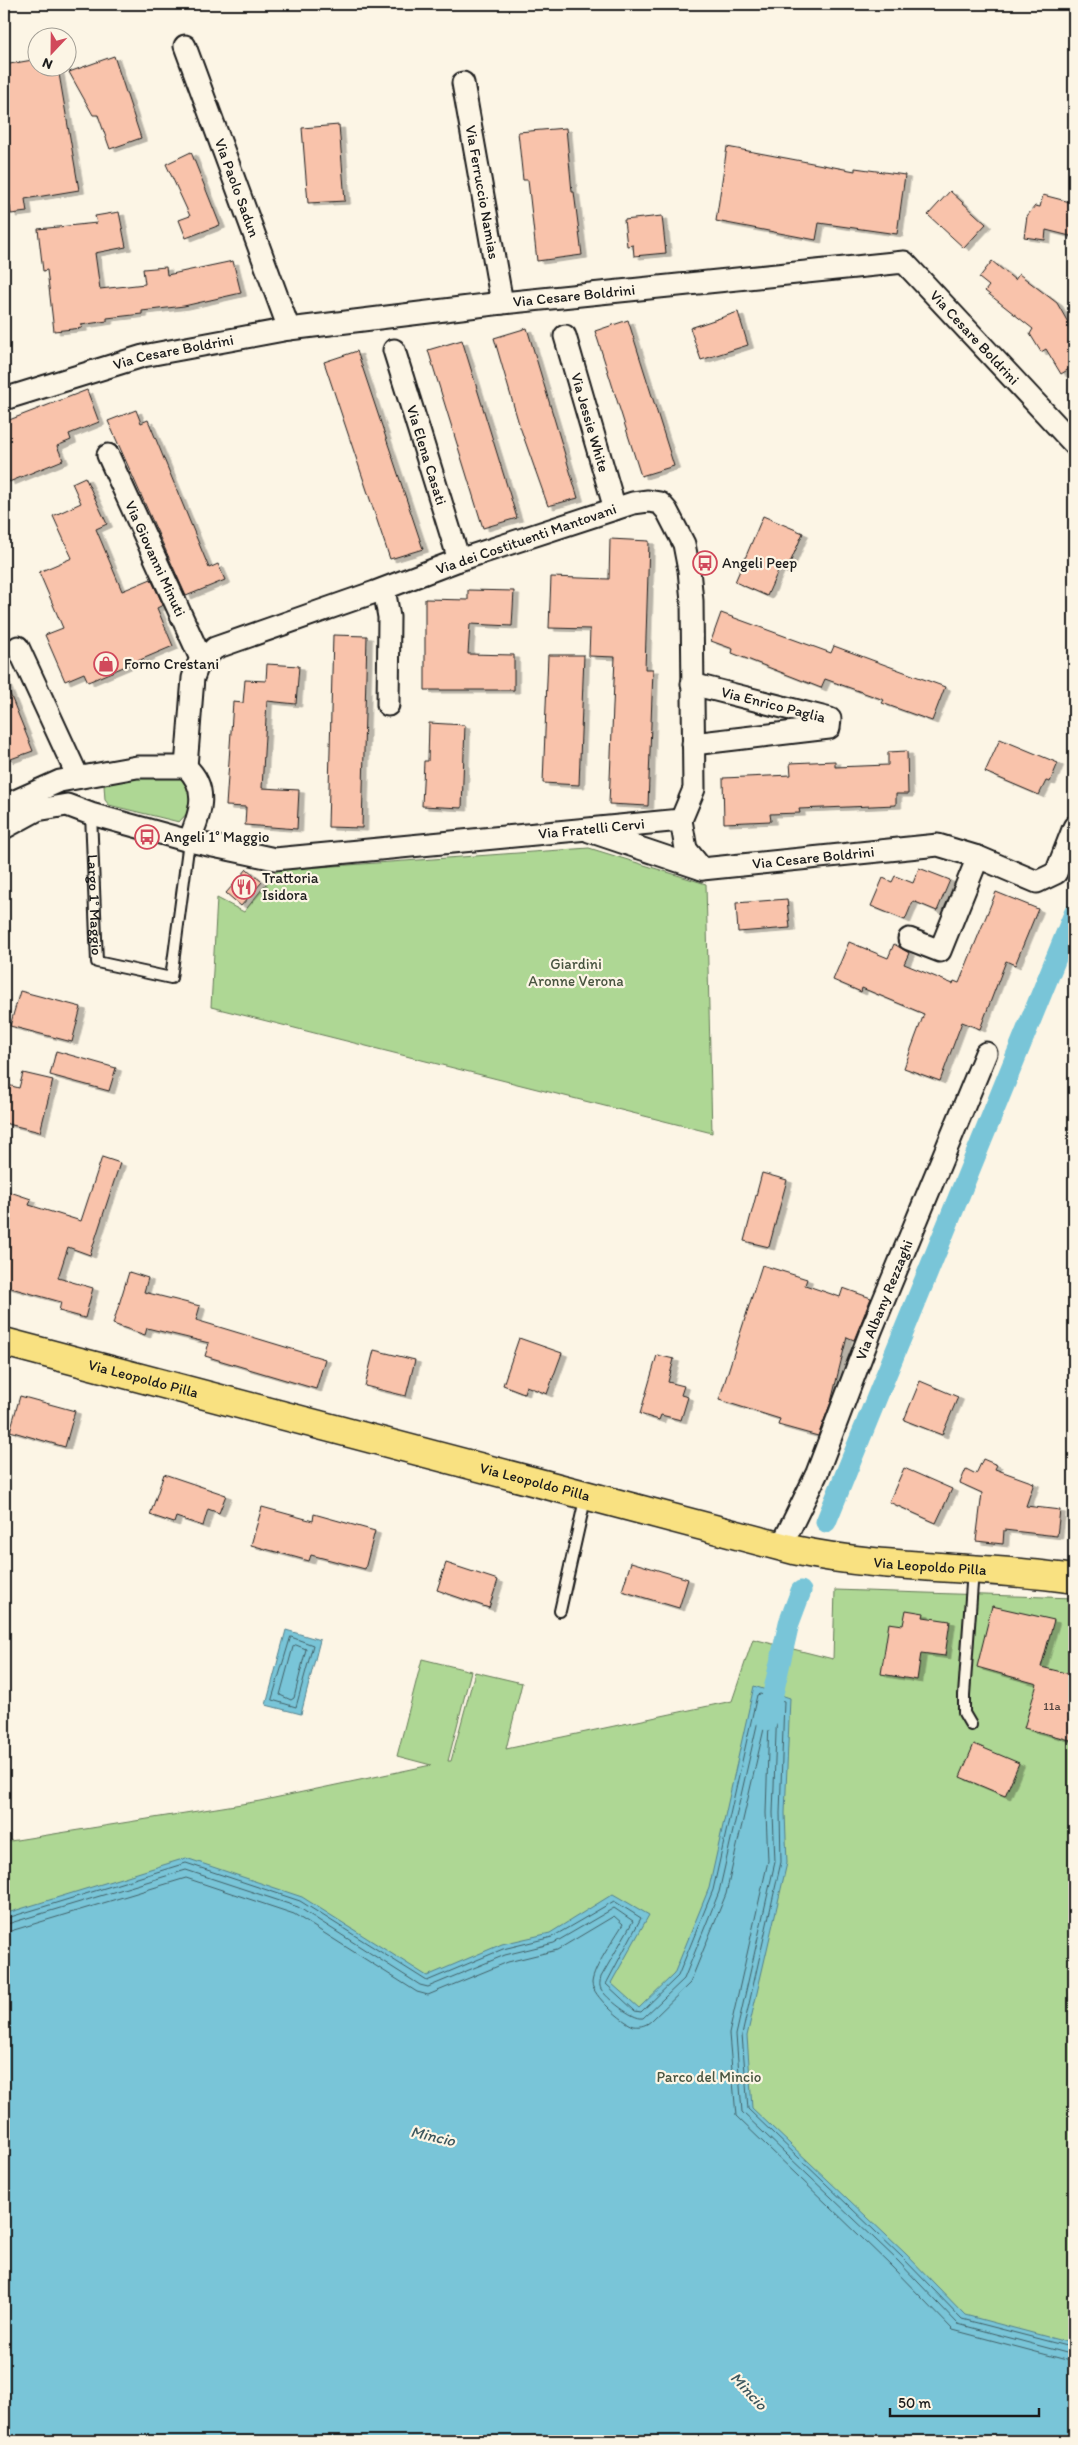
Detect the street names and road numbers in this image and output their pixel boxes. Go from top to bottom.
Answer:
street label: Via Ferruccio Namias [462,124,503,261]
street label: Via Paolo Sadun [211,136,264,240]
street label: Via Cesare Boldrini [512,280,636,311]
street label: Via Cesare Boldrini [926,287,1023,389]
street label: Via Cesare Boldrini [111,330,235,374]
street label: Via Jessie White [567,371,613,474]
street label: Via Elena Casati [403,403,450,507]
street label: Via Giovanni Minuti [121,498,189,619]
street label: Via dei Costituenti Mantovani [433,500,619,578]
street label: Via Enrico Paglia [719,683,828,727]
street label: Via Fratelli Cervi [537,815,645,843]
street label: Via Cesare Boldrini [751,843,875,873]
street label: Largo 1° Maggio [84,854,106,956]
street label: Via Albany Rezzaghi [852,1237,917,1363]
street label: Via Leopoldo Pilla [86,1356,201,1402]
street label: Via Leopoldo Pilla [478,1459,593,1505]
street label: Via Leopoldo Pilla [873,1553,988,1579]

